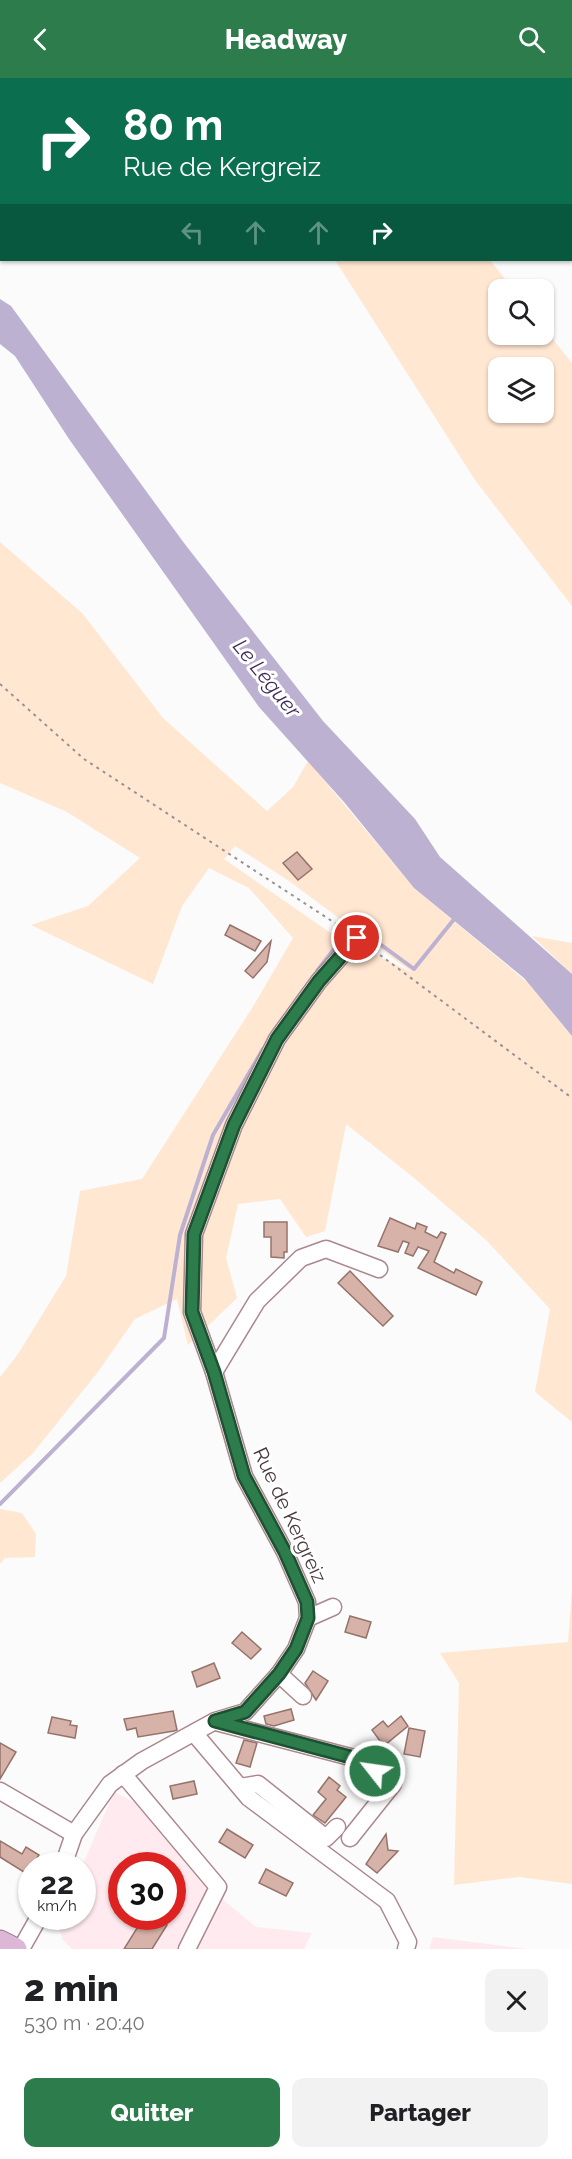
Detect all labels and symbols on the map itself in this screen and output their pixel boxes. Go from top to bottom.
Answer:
water label: Le Léguer [228,634,306,723]
pin [331,912,382,963]
street label: Rue de Kergreiz [248,1443,332,1587]
position arrow [343,1739,407,1803]
speed limit sign: 30 [108,1852,186,1930]

